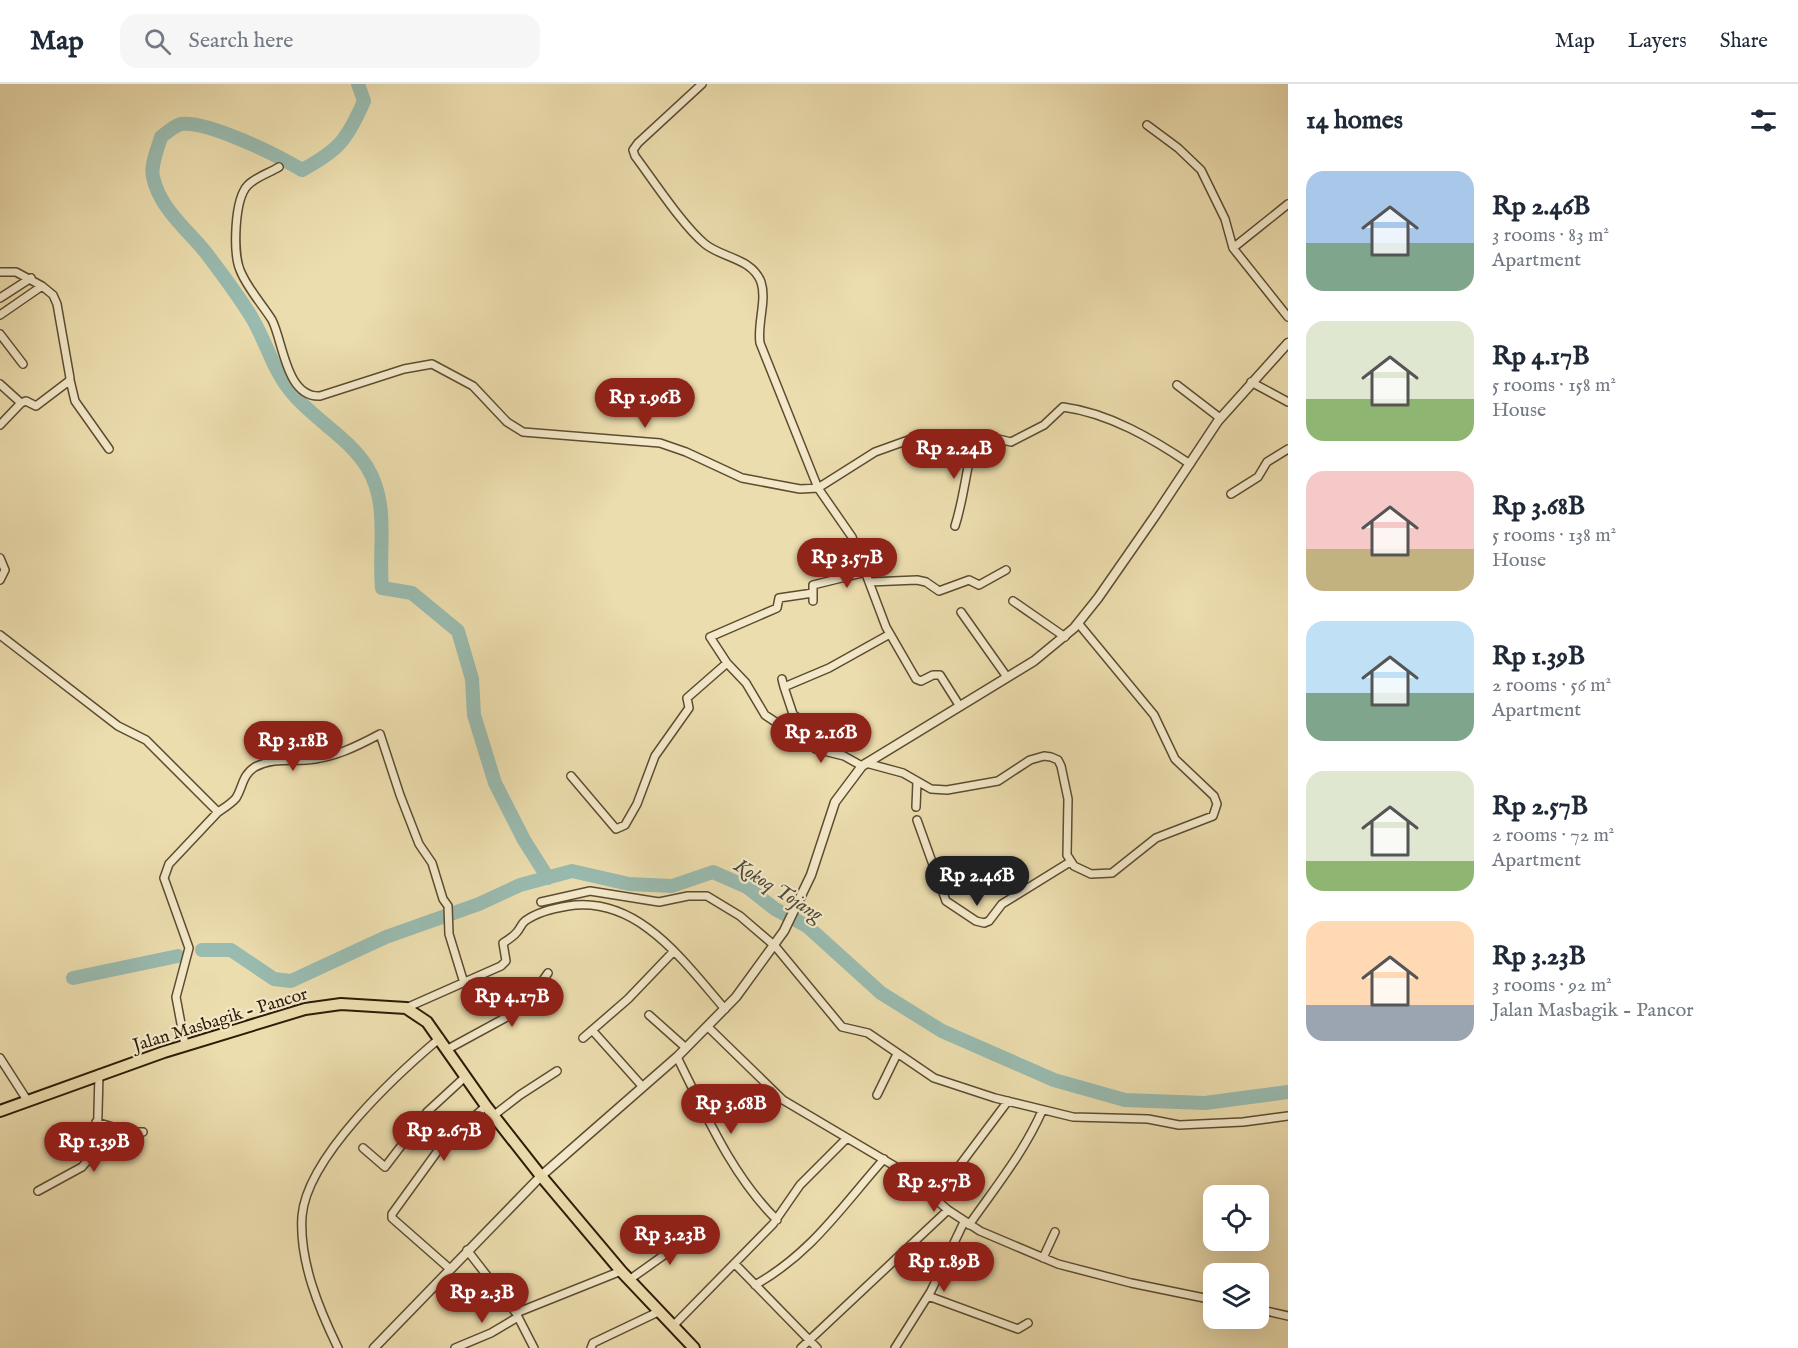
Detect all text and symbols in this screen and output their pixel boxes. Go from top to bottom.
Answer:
search box [120,14,540,68]
text: Map [30,24,84,59]
icon: search [141,25,174,58]
text: Search here [189,27,293,55]
text: Map [1555,28,1595,55]
text: Layers [1628,28,1687,55]
text: Share [1720,28,1768,55]
text: 14 homes [1306,104,1403,137]
icon: filters [1747,104,1780,137]
text: Rp 2.46B [1492,190,1590,223]
icon: home [1354,195,1426,267]
text: 3 rooms · 83 m² [1492,223,1609,248]
text: Apartment [1492,248,1581,273]
text: Rp 4.17B [1492,340,1589,373]
icon: home [1354,345,1426,417]
text: 5 rooms · 158 m² [1492,373,1616,398]
pin: Rp 1.96B [583,378,707,429]
text: Rp 1.96B [609,385,681,410]
text: House [1492,398,1546,423]
pin: Rp 2.24B [892,429,1016,480]
text: Rp 2.24B [916,436,992,461]
text: Rp 3.68B [1492,490,1585,523]
icon: home [1354,495,1426,567]
text: 5 rooms · 138 m² [1492,523,1616,548]
pin: Rp 3.57B [785,538,909,589]
text: Rp 3.57B [811,545,883,570]
text: House [1492,548,1546,573]
text: Rp 1.39B [1492,640,1585,673]
icon: home [1354,645,1426,717]
text: 2 rooms · 56 m² [1492,673,1611,698]
text: Apartment [1492,698,1581,723]
pin: Rp 2.16B [759,713,883,764]
text: Rp 2.16B [784,720,858,745]
pin: Rp 3.18B [231,721,355,772]
text: Rp 3.18B [258,728,328,753]
text: Rp 2.57B [1492,790,1588,823]
icon: home [1354,795,1426,867]
text: 2 rooms · 72 m² [1492,823,1614,848]
text: Apartment [1492,848,1581,873]
water label: Kokoq Tojang [728,853,828,929]
pin: Rp 2.46B [915,856,1039,907]
text: Rp 2.46B [939,863,1015,888]
text: Rp 3.23B [1492,940,1586,973]
icon: home [1354,945,1426,1017]
text: 3 rooms · 92 m² [1492,973,1612,998]
pin: Rp 4.17B [450,977,574,1028]
street label: Jalan Masbagik - Pancor [128,983,311,1059]
text: Rp 4.17B [475,984,549,1009]
text: Jalan Masbagik - Pancor [1492,998,1694,1023]
pin: Rp 3.68B [669,1084,793,1135]
text: Rp 3.68B [695,1091,767,1116]
pin: Rp 2.67B [382,1111,506,1162]
text: Rp 2.67B [406,1118,482,1143]
pin: Rp 1.39B [32,1122,156,1173]
text: Rp 1.39B [58,1129,130,1154]
pin: Rp 2.57B [872,1162,996,1213]
text: Rp 2.57B [897,1169,971,1194]
map controls [1203,1185,1269,1329]
button: locate [1203,1185,1269,1251]
pin: Rp 3.23B [608,1215,732,1266]
text: Rp 3.23B [634,1222,706,1247]
pin: Rp 1.89B [882,1242,1006,1293]
text: Rp 1.89B [908,1249,980,1274]
button: layers [1203,1263,1269,1329]
pin: Rp 2.3B [427,1273,537,1324]
text: Rp 2.3B [450,1280,514,1305]

